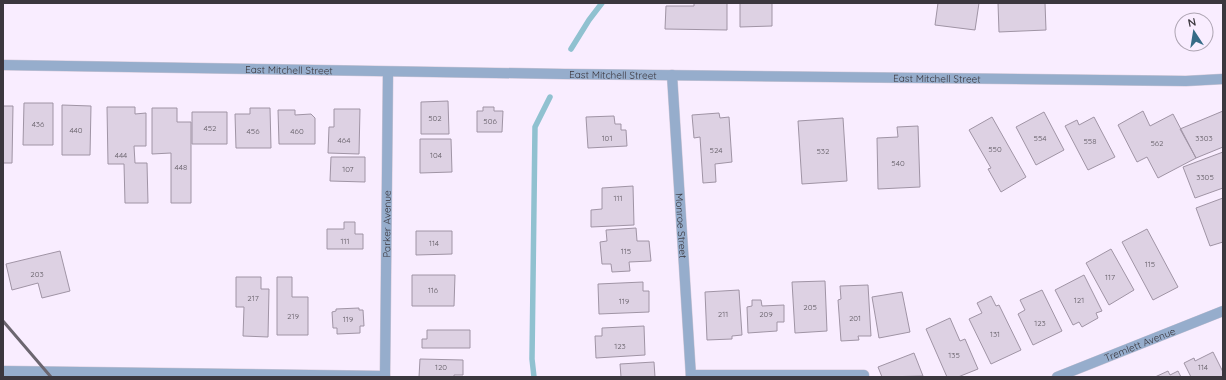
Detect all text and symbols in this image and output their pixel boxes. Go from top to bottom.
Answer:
north arrow [1174,12,1214,52]
text: N [1187,15,1197,30]
street label: East Mitchell Street [245,62,333,77]
street label: East Mitchell Street [569,68,657,82]
street label: East Mitchell Street [893,71,981,85]
house number: 502 [428,113,442,123]
house number: 506 [483,116,497,126]
house number: 436 [32,119,45,129]
house number: 452 [203,123,217,133]
house number: 440 [69,125,83,135]
house number: 456 [247,126,260,136]
house number: 460 [290,126,304,136]
house number: 101 [602,133,612,143]
house number: 554 [1034,133,1046,143]
house number: 3303 [1195,133,1213,143]
house number: 464 [338,135,350,145]
house number: 558 [1083,136,1097,146]
house number: 562 [1150,138,1164,148]
house number: 550 [988,144,1002,154]
house number: 524 [710,145,722,155]
house number: 532 [817,146,830,156]
house number: 444 [115,150,127,160]
house number: 104 [430,150,442,160]
house number: 540 [891,158,905,168]
house number: 448 [175,162,187,172]
house number: 107 [342,164,354,174]
house number: 3305 [1196,172,1214,182]
street label: Parker Avenue [380,190,393,258]
house number: 111 [614,193,622,203]
street label: Monroe Street [673,193,690,259]
house number: 111 [341,236,349,246]
house number: 114 [429,238,439,248]
house number: 115 [621,246,631,256]
house number: 115 [1145,259,1155,269]
house number: 203 [30,269,44,279]
house number: 117 [1105,272,1115,282]
house number: 116 [428,285,439,295]
house number: 217 [247,293,259,303]
house number: 121 [1074,295,1084,305]
house number: 119 [619,296,630,306]
house number: 205 [803,302,817,312]
house number: 211 [718,309,728,319]
house number: 209 [759,309,773,319]
house number: 219 [287,311,299,321]
house number: 201 [849,313,861,323]
house number: 119 [343,314,354,324]
house number: 123 [1034,318,1046,328]
street label: Tremlett Avenue [1102,324,1178,364]
house number: 131 [990,329,1000,339]
house number: 123 [614,341,626,351]
house number: 135 [948,350,960,360]
house number: 120 [435,362,447,372]
house number: 114 [1198,362,1208,372]

